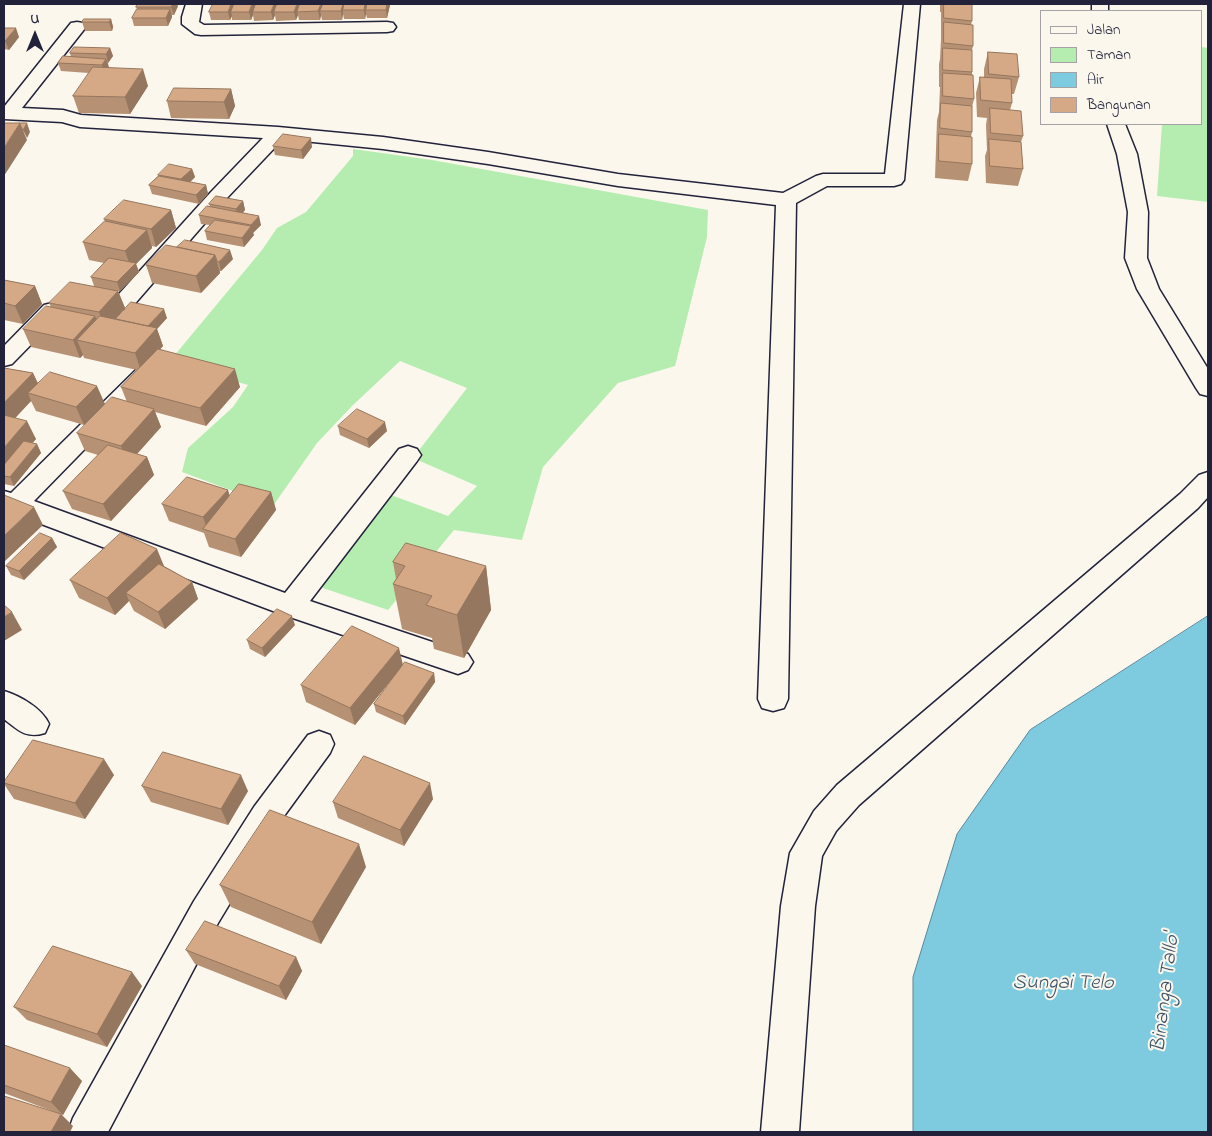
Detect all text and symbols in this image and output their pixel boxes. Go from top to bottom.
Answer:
text: U [31,9,39,30]
north arrow [10,10,60,60]
legend [1040,10,1202,125]
text: Jalan [1087,19,1120,41]
text: Taman [1087,44,1131,66]
text: Air [1087,69,1104,91]
text: Bangunan [1087,94,1151,116]
water label: Binanga Tallo' [1147,932,1187,1054]
water label: Sungai Telo [1012,972,1114,998]

